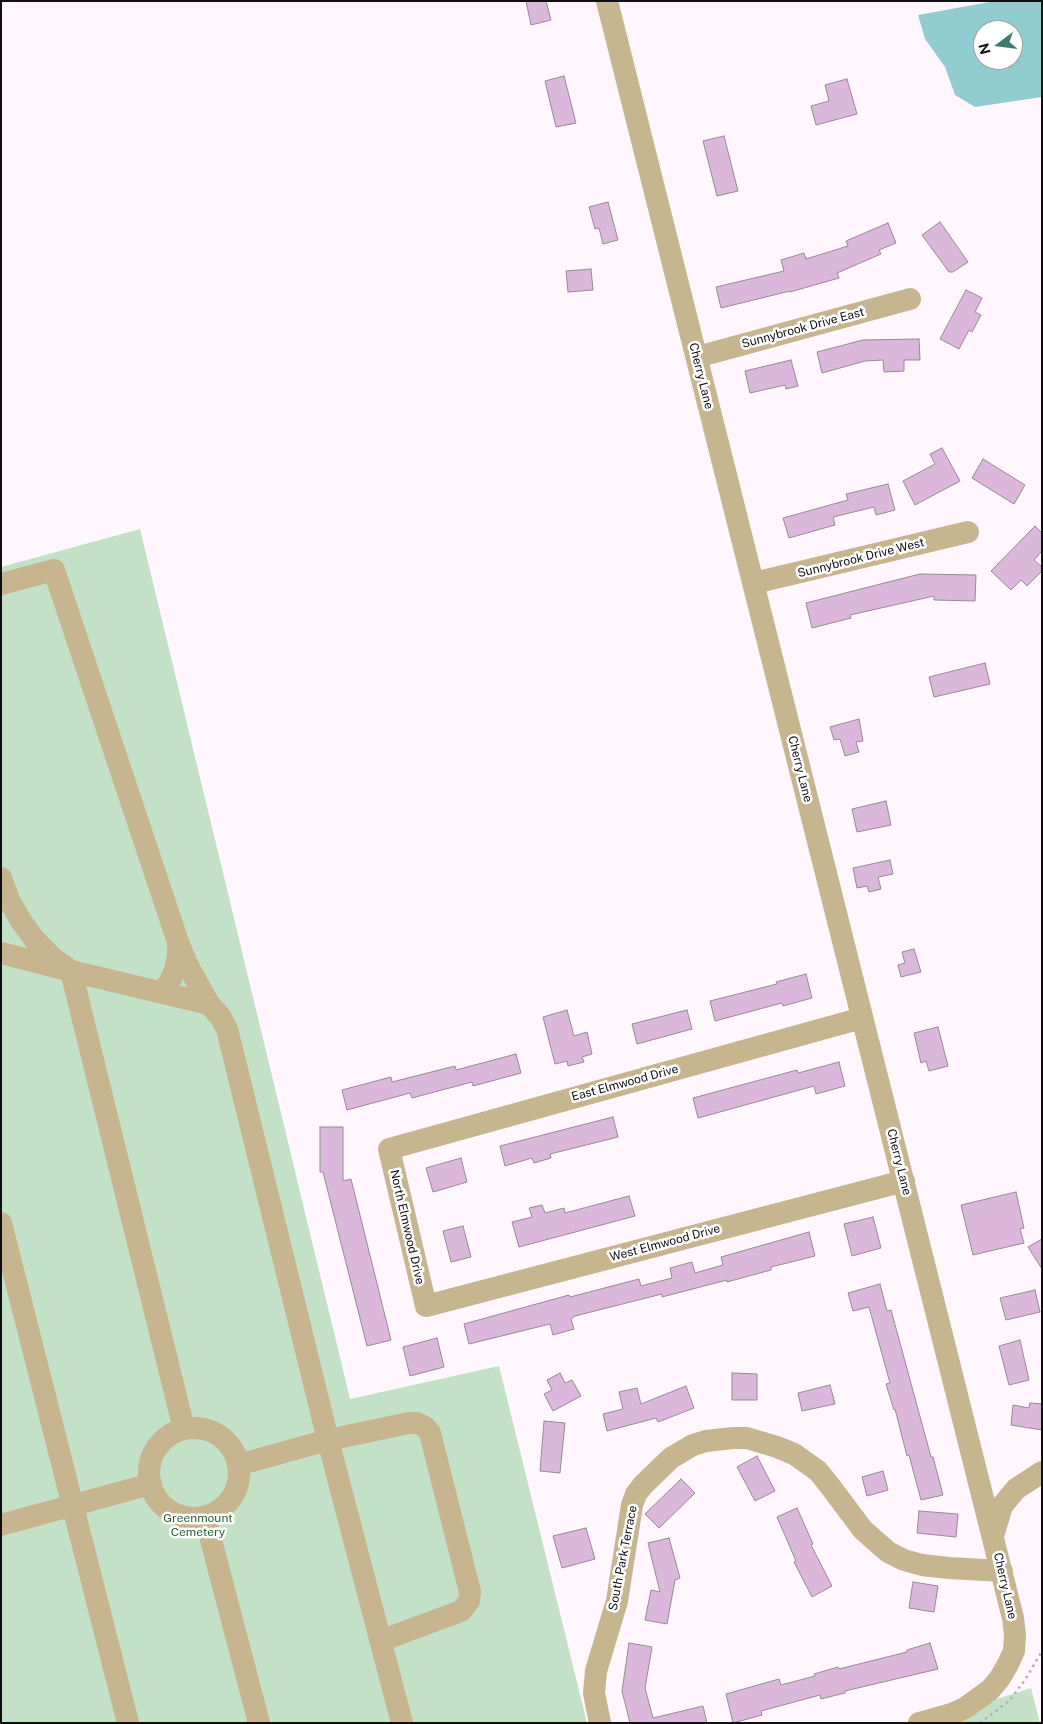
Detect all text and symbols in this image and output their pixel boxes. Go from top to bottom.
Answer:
north arrow [973,20,1023,70]
text: N [975,41,994,56]
street label: Sunnybrook Drive East [740,305,866,351]
street label: Cherry Lane [686,341,716,411]
street label: Sunnybrook Drive West [796,535,926,581]
street label: Cherry Lane [785,734,815,804]
street label: East Elmwood Drive [570,1062,680,1104]
street label: Cherry Lane [884,1127,914,1197]
street label: North Elmwood Drive [387,1168,427,1286]
street label: West Elmwood Drive [608,1221,722,1265]
street label: South Park Terrace [606,1504,640,1612]
park label: Greenmount Cemetery [163,1511,233,1539]
street label: Cherry Lane [990,1551,1020,1621]

